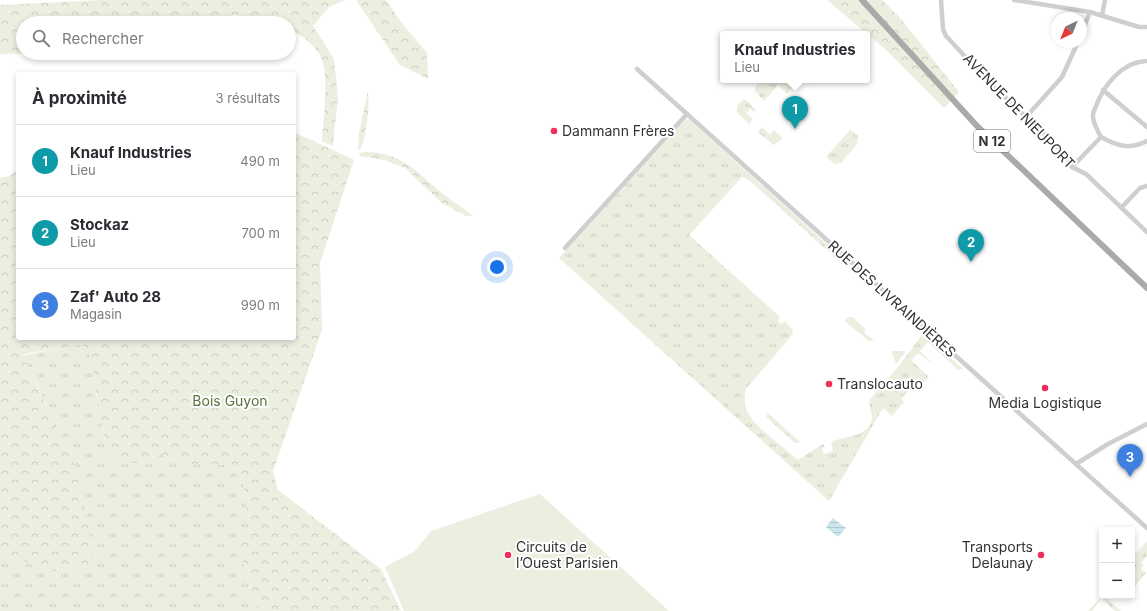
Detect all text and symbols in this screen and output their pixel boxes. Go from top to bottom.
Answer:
north arrow [1051,12,1087,48]
search box [16,16,296,60]
icon: search [30,27,52,49]
text: Rechercher [62,29,144,48]
popup [720,31,870,83]
text: Knauf Industries [734,40,856,59]
street label: AVENUE DE NIEUPORT [960,50,1079,172]
text: Lieu [734,59,760,75]
text: À proximité [32,88,127,108]
text: 3 résultats [216,90,280,106]
pin: 1 [782,96,808,129]
place label: Dammann Frères [562,122,674,139]
marker: Dammann Frères [549,126,559,136]
road number: N 12 [974,130,1010,152]
text: Knauf Industries [70,143,192,162]
text: 1 [42,153,48,169]
text: 490 m [240,153,280,169]
text: Lieu [70,162,96,178]
text: Stockaz [70,215,129,234]
text: 2 [41,225,49,241]
text: 700 m [241,225,280,241]
pin: 2 [958,229,984,262]
text: Lieu [70,234,96,250]
street label: RUE DES LIVRAINDIÈRES [825,237,960,361]
your location [487,257,507,277]
text: Zaf' Auto 28 [70,287,161,306]
text: 3 [41,297,49,313]
text: 990 m [241,297,280,313]
text: Magasin [70,306,122,322]
place label: Translocauto [837,375,923,392]
marker: Translocauto [824,379,834,389]
marker: Media Logistique [1040,383,1050,393]
park label: Bois Guyon [192,392,268,409]
place label: Media Logistique [988,394,1102,411]
pin: 3 [1117,444,1143,477]
map controls [1099,527,1135,599]
button: + [1099,527,1135,563]
place label: Circuits de l’Ouest Parisien [516,538,618,571]
place label: Transports Delaunay [962,538,1033,571]
marker: Circuits de l’Ouest Parisien [503,550,513,560]
marker: Transports Delaunay [1036,550,1046,560]
button: − [1099,563,1135,599]

